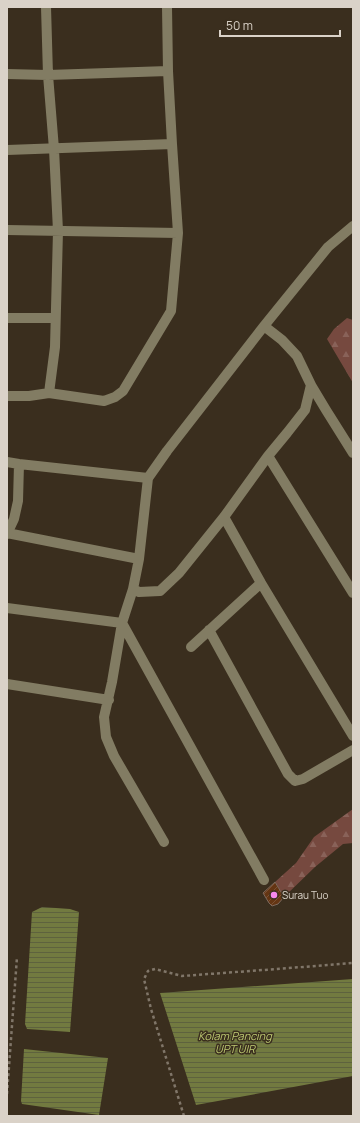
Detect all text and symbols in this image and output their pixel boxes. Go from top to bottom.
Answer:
scale bar [220,12,340,38]
text: 50 m [226,17,253,34]
place label: Surau Tuo [282,888,328,902]
marker: Surau Tuo [269,890,279,900]
water label: Kolam Pancing UPT UIR [198,1028,273,1056]

